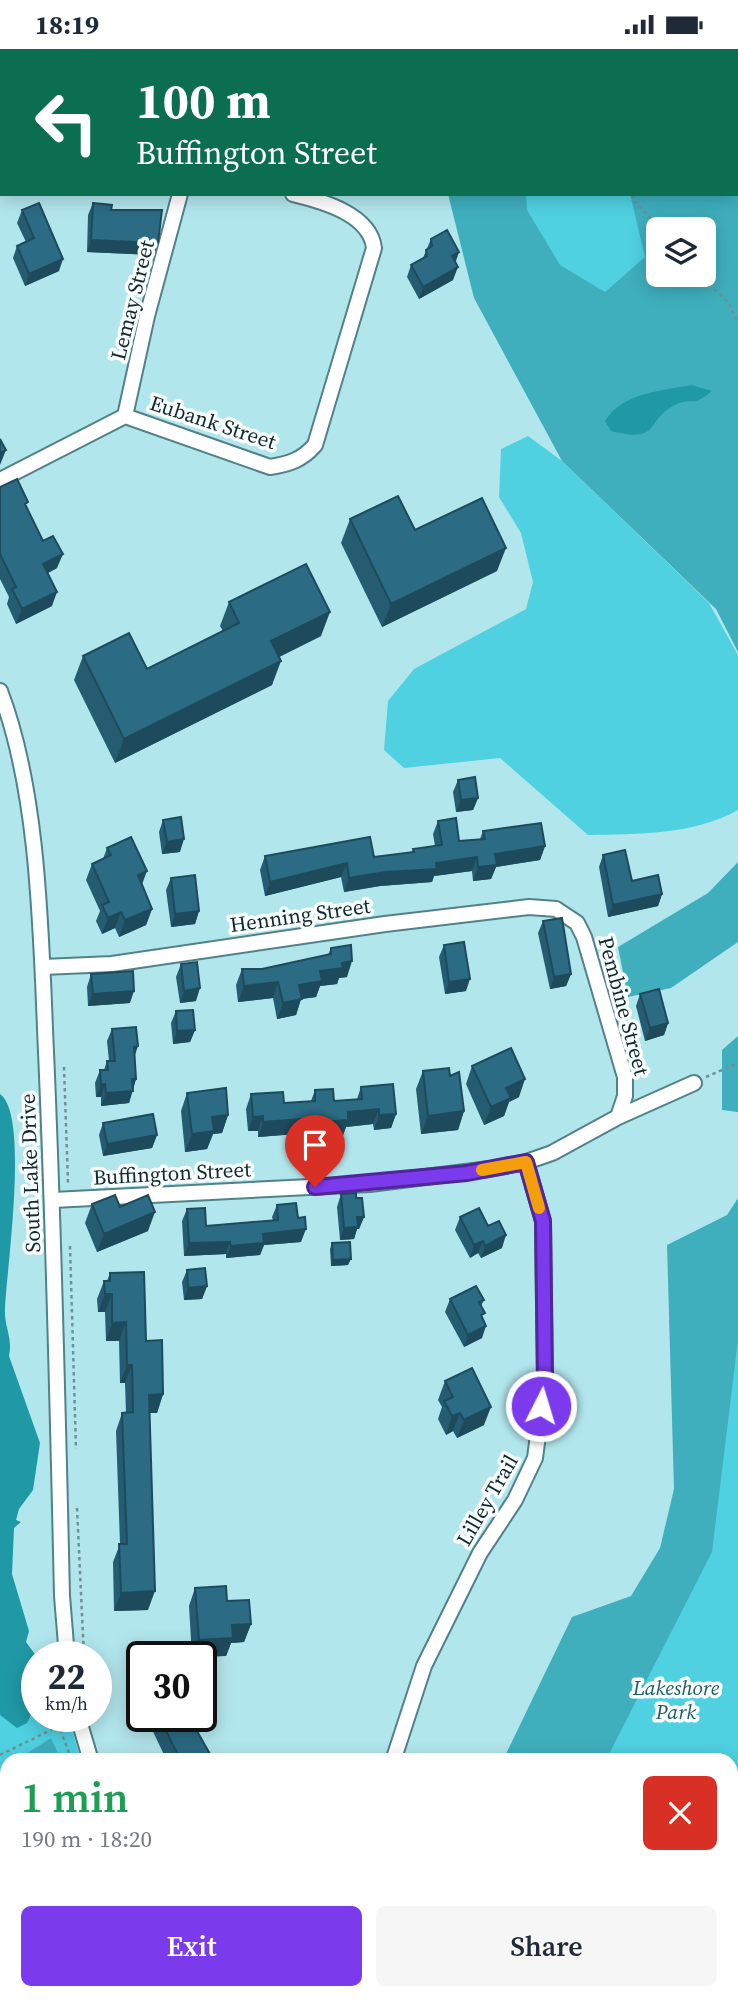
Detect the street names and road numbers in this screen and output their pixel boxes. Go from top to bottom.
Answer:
street label: Lemay Street [103,237,161,363]
street label: Eubank Street [146,388,280,456]
street label: Henning Street [228,891,372,939]
street label: Pembine Street [592,933,656,1079]
street label: South Lake Drive [13,1093,47,1253]
street label: Buffington Street [92,1154,252,1192]
street label: Lilley Trail [449,1449,525,1551]

